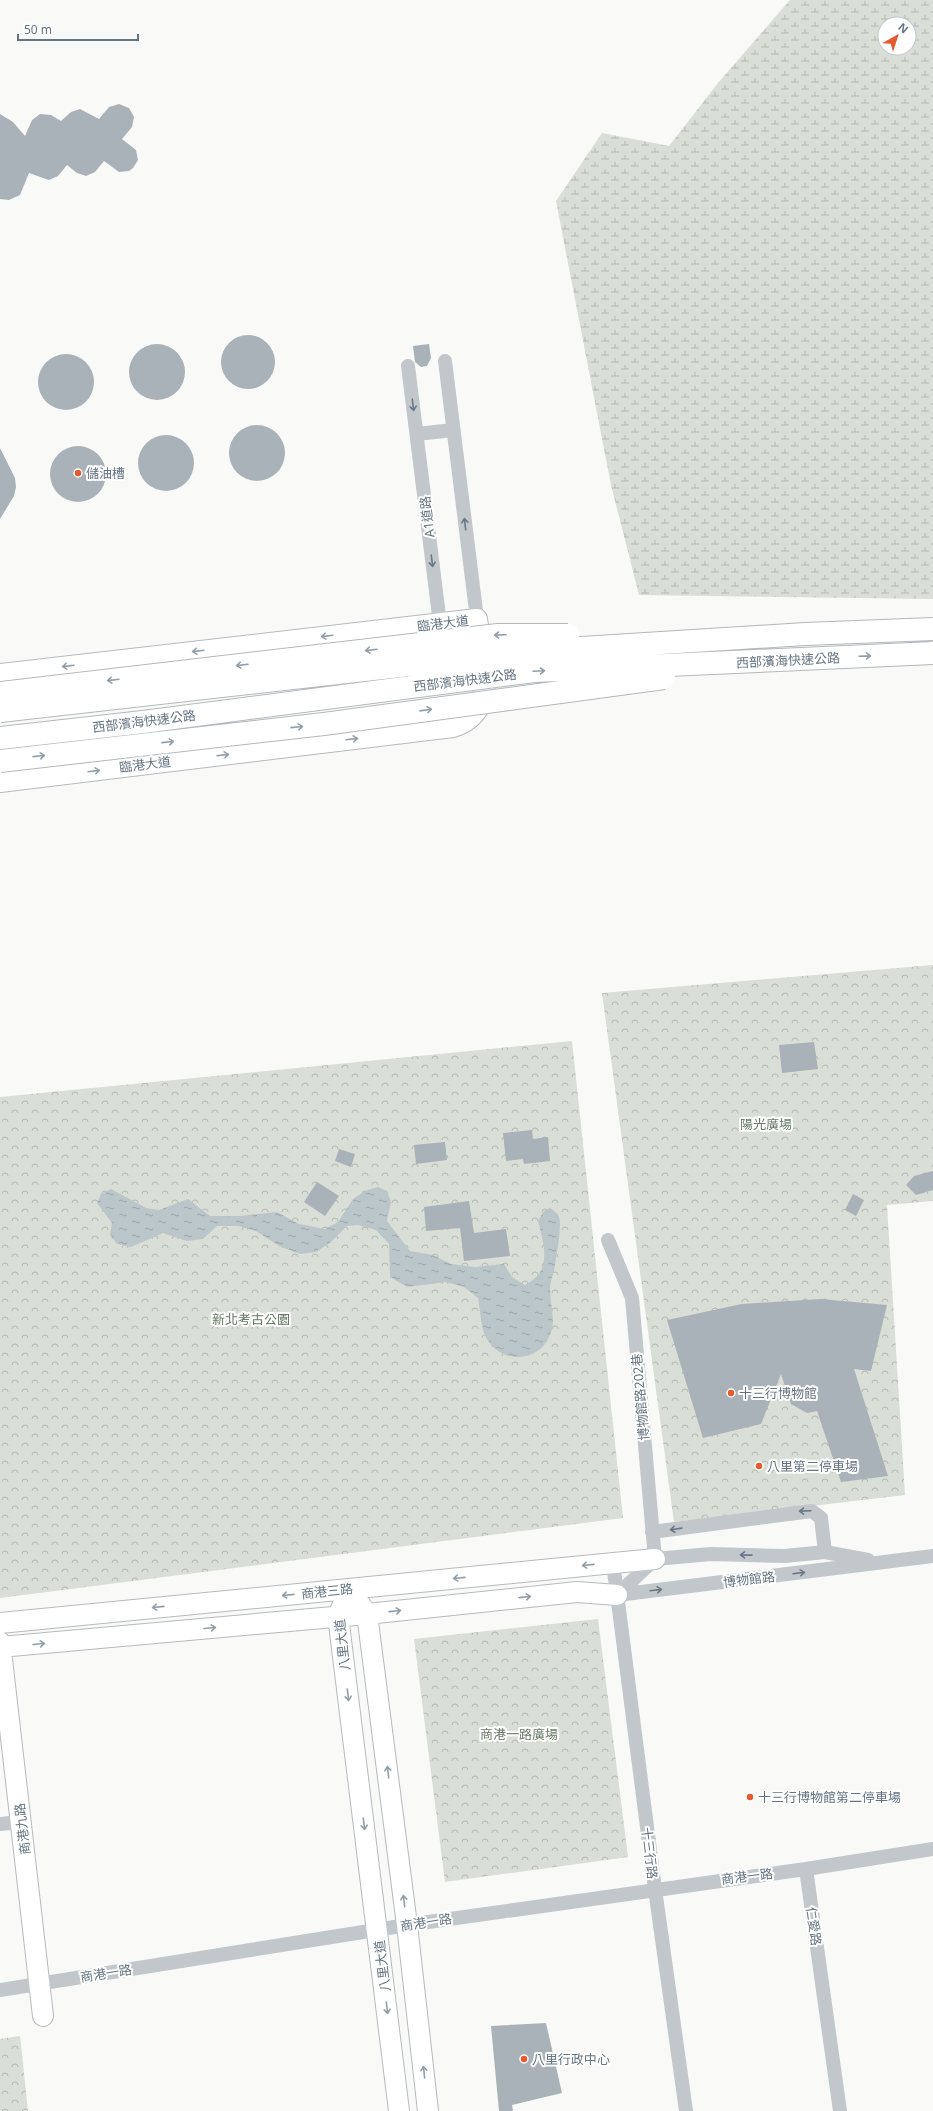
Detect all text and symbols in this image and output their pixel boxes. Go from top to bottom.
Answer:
scale bar [18,16,138,42]
north arrow [877,16,917,56]
text: N [895,19,912,36]
text: 50 m [24,21,52,38]
one-way arrow [409,398,417,411]
place label: 儲油槽 [86,464,125,482]
marker: 儲油槽 [73,468,83,478]
street label: A1道路 [416,495,438,539]
one-way arrow [461,518,469,531]
one-way arrow [428,554,436,567]
street label: 臨港大道 [416,611,470,635]
one-way arrow [321,632,334,640]
one-way arrow [494,632,507,639]
one-way arrow [365,646,378,654]
one-way arrow [192,647,205,655]
street label: 西部濱海快速公路 [736,648,840,672]
one-way arrow [858,653,871,660]
one-way arrow [236,661,249,669]
one-way arrow [62,662,75,670]
street label: 西部濱海快速公路 [412,665,518,695]
one-way arrow [532,667,545,675]
one-way arrow [107,676,120,684]
street label: 西部濱海快速公路 [91,706,197,736]
one-way arrow [419,706,432,714]
one-way arrow [290,723,303,731]
one-way arrow [345,735,358,743]
one-way arrow [161,738,174,746]
one-way arrow [216,751,229,759]
street label: 臨港大道 [118,752,172,776]
one-way arrow [32,753,45,760]
one-way arrow [87,767,100,774]
park label: 陽光廣場 [740,1115,792,1133]
park label: 新北考古公園 [212,1310,290,1328]
street label: 博物館路202巷 [627,1353,653,1441]
place label: 十三行博物館 [739,1384,817,1402]
marker: 十三行博物館 [726,1388,736,1398]
place label: 八里第二停車場 [767,1457,858,1475]
marker: 八里第二停車場 [754,1461,764,1471]
one-way arrow [799,1508,812,1515]
one-way arrow [670,1525,683,1533]
one-way arrow [740,1551,753,1559]
one-way arrow [582,1562,595,1569]
street label: 博物館路 [722,1567,776,1591]
one-way arrow [792,1569,805,1577]
one-way arrow [453,1574,466,1582]
street label: 商港三路 [300,1579,354,1603]
one-way arrow [649,1587,662,1594]
one-way arrow [282,1591,295,1598]
one-way arrow [518,1593,531,1601]
one-way arrow [152,1604,165,1611]
one-way arrow [388,1607,401,1614]
street label: 八里大道 [330,1618,354,1672]
one-way arrow [203,1624,216,1632]
one-way arrow [32,1640,45,1647]
one-way arrow [344,1688,352,1701]
park label: 商港一路廣場 [480,1725,558,1743]
one-way arrow [384,1766,391,1779]
place label: 十三行博物館第二停車場 [758,1788,901,1806]
marker: 十三行博物館第二停車場 [745,1792,755,1802]
street label: 商港九路 [10,1802,34,1856]
one-way arrow [360,1817,368,1830]
street label: 十三行路 [638,1826,662,1880]
street label: 商港一路 [720,1864,774,1888]
one-way arrow [401,1895,408,1908]
street label: 仁愛路 [802,1905,826,1947]
street label: 商港一路 [399,1909,453,1935]
street label: 八里大道 [370,1939,394,1993]
street label: 商港一路 [79,1960,133,1986]
one-way arrow [383,2002,391,2015]
place label: 八里行政中心 [532,2050,610,2068]
marker: 八里行政中心 [519,2054,529,2064]
one-way arrow [420,2066,428,2079]

